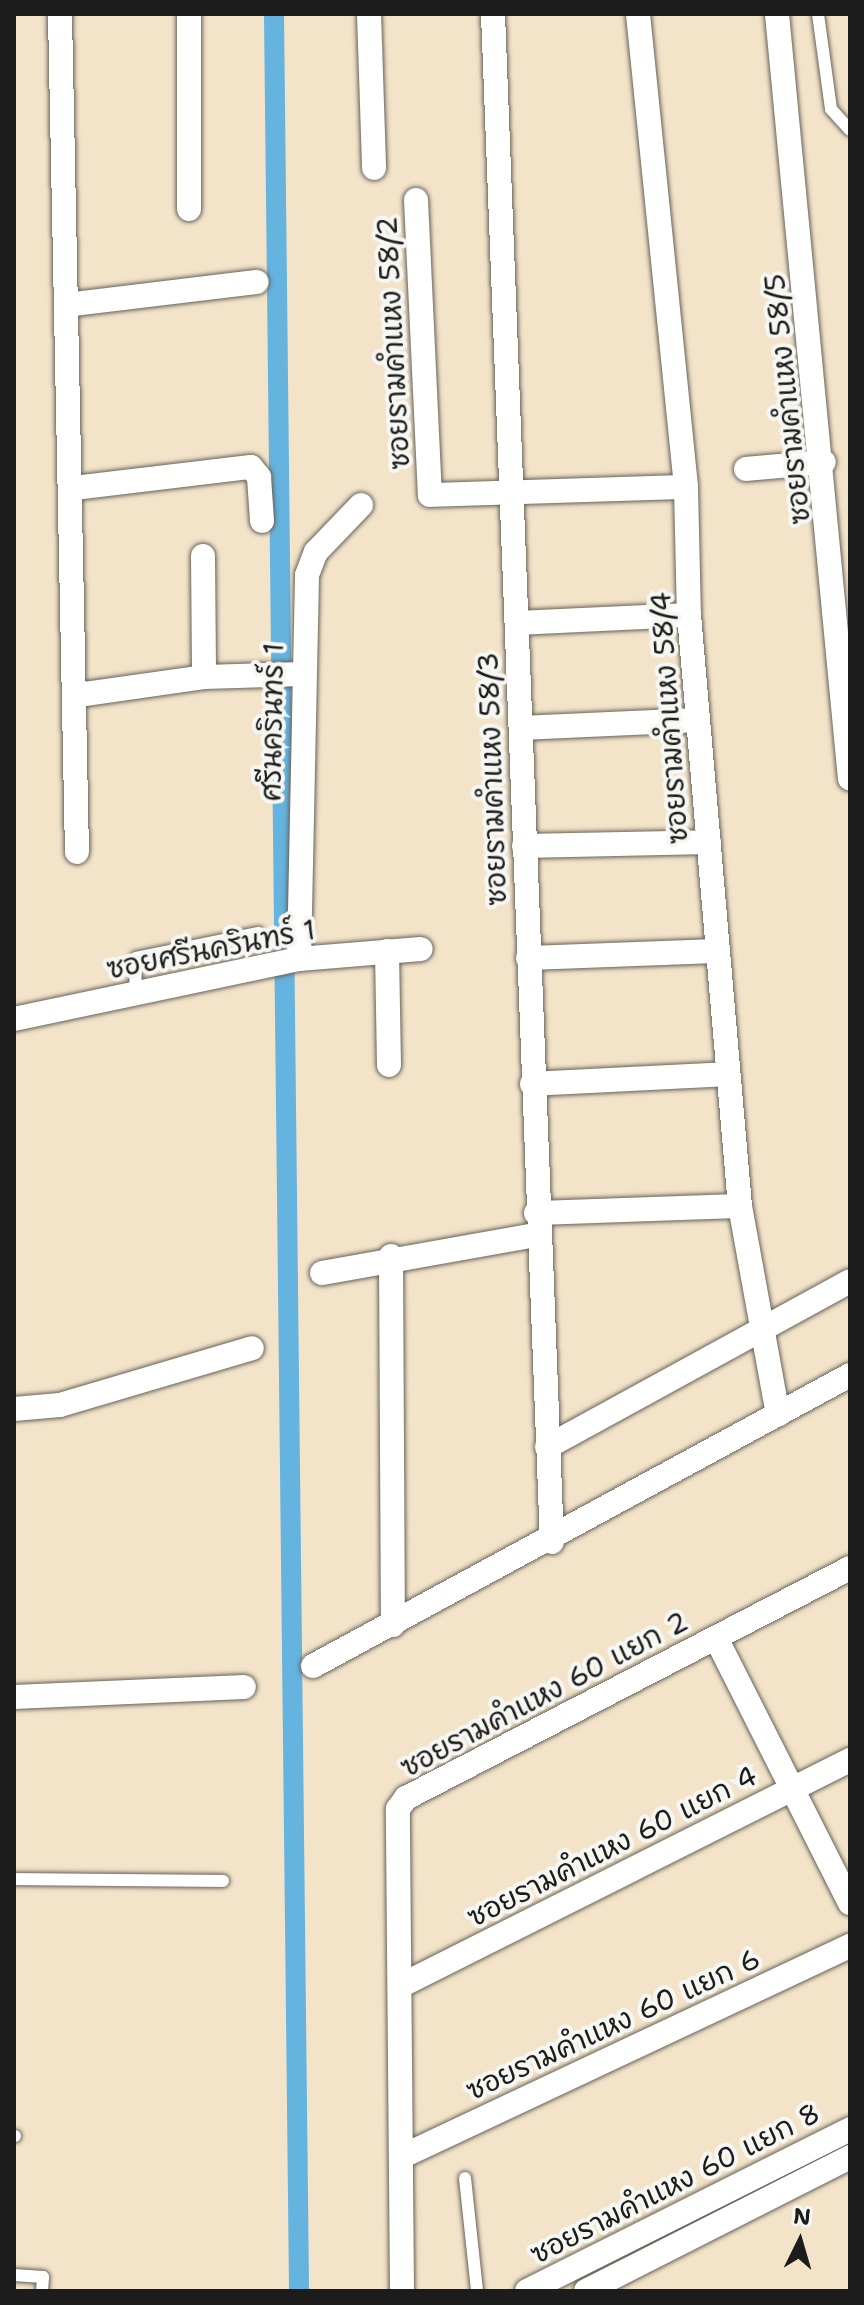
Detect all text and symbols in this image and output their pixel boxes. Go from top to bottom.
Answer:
street label: ซอยรามคำแหง 58/2 [370,216,416,470]
street label: ซอยรามคำแหง 58/5 [757,272,817,526]
street label: ซอยรามคำแหง 58/4 [643,591,695,845]
street label: ศรีนครินทร์ 1 [254,642,290,802]
street label: ซอยรามคำแหง 58/3 [471,652,513,906]
street label: ซอยศรีนครินทร์ 1 [104,912,318,986]
street label: ซอยรามคำแหง 60 แยก 2 [395,1604,693,1784]
street label: ซอยรามคำแหง 60 แยก 4 [462,1758,762,1934]
street label: ซอยรามคำแหง 60 แยก 6 [461,1941,765,2107]
street label: ซอยรามคำแหง 60 แยก 8 [525,2095,825,2271]
north arrow [760,2201,840,2281]
text: N [792,2201,812,2232]

